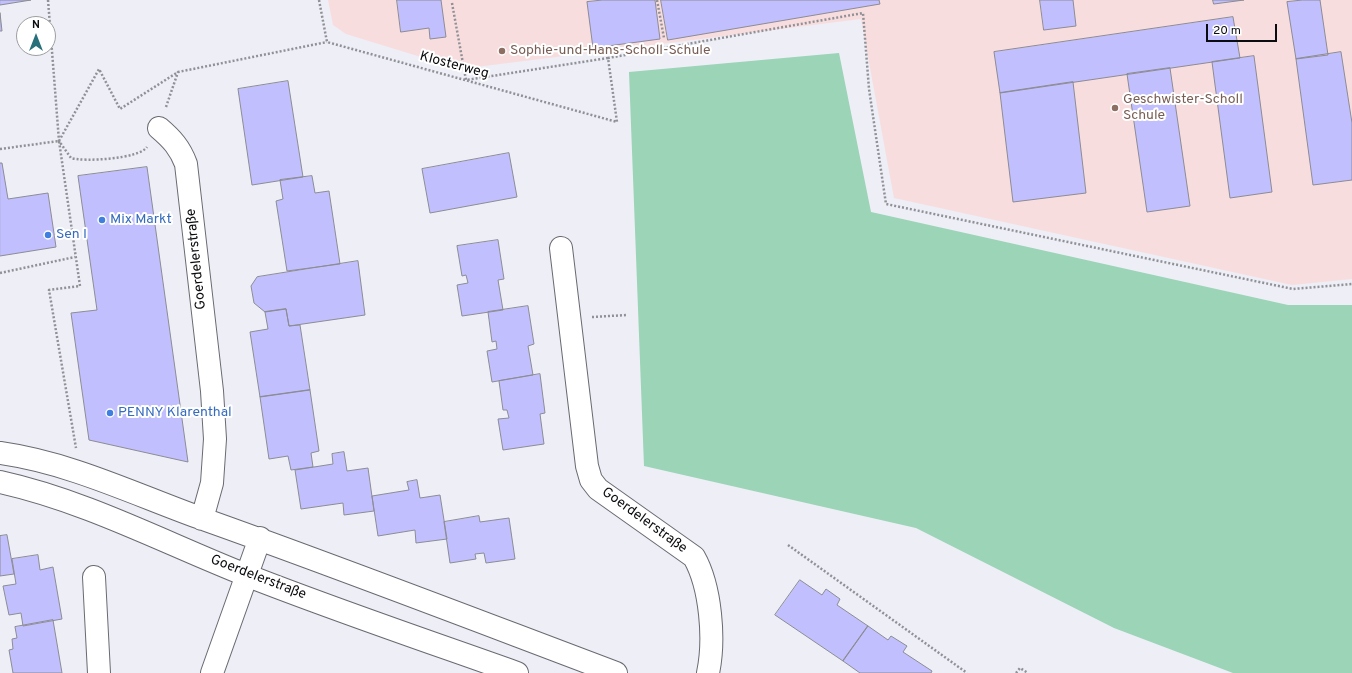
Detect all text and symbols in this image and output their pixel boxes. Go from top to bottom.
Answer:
north arrow [16,16,56,56]
scale bar [1208,16,1279,42]
text: N [32,18,40,32]
text: 20 m [1213,23,1241,39]
place label: Sophie-und-Hans-Scholl-Schule [510,43,711,59]
marker: Sophie-und-Hans-Scholl-Schule [497,46,507,56]
street label: Klosterweg [418,49,490,83]
place label: Geschwister-Scholl Schule [1123,92,1243,124]
marker: Geschwister-Scholl Schule [1110,103,1120,113]
street label: Goerdelerstraße [183,208,211,310]
place label: Mix Markt [110,212,172,228]
marker: Mix Markt [97,215,107,225]
place label: Sen I [56,227,87,243]
marker: Sen I [43,230,53,240]
place label: PENNY Klarenthal [118,405,232,421]
marker: PENNY Klarenthal [105,408,115,418]
street label: Goerdelerstraße [598,484,690,558]
street label: Goerdelerstraße [208,552,308,604]

